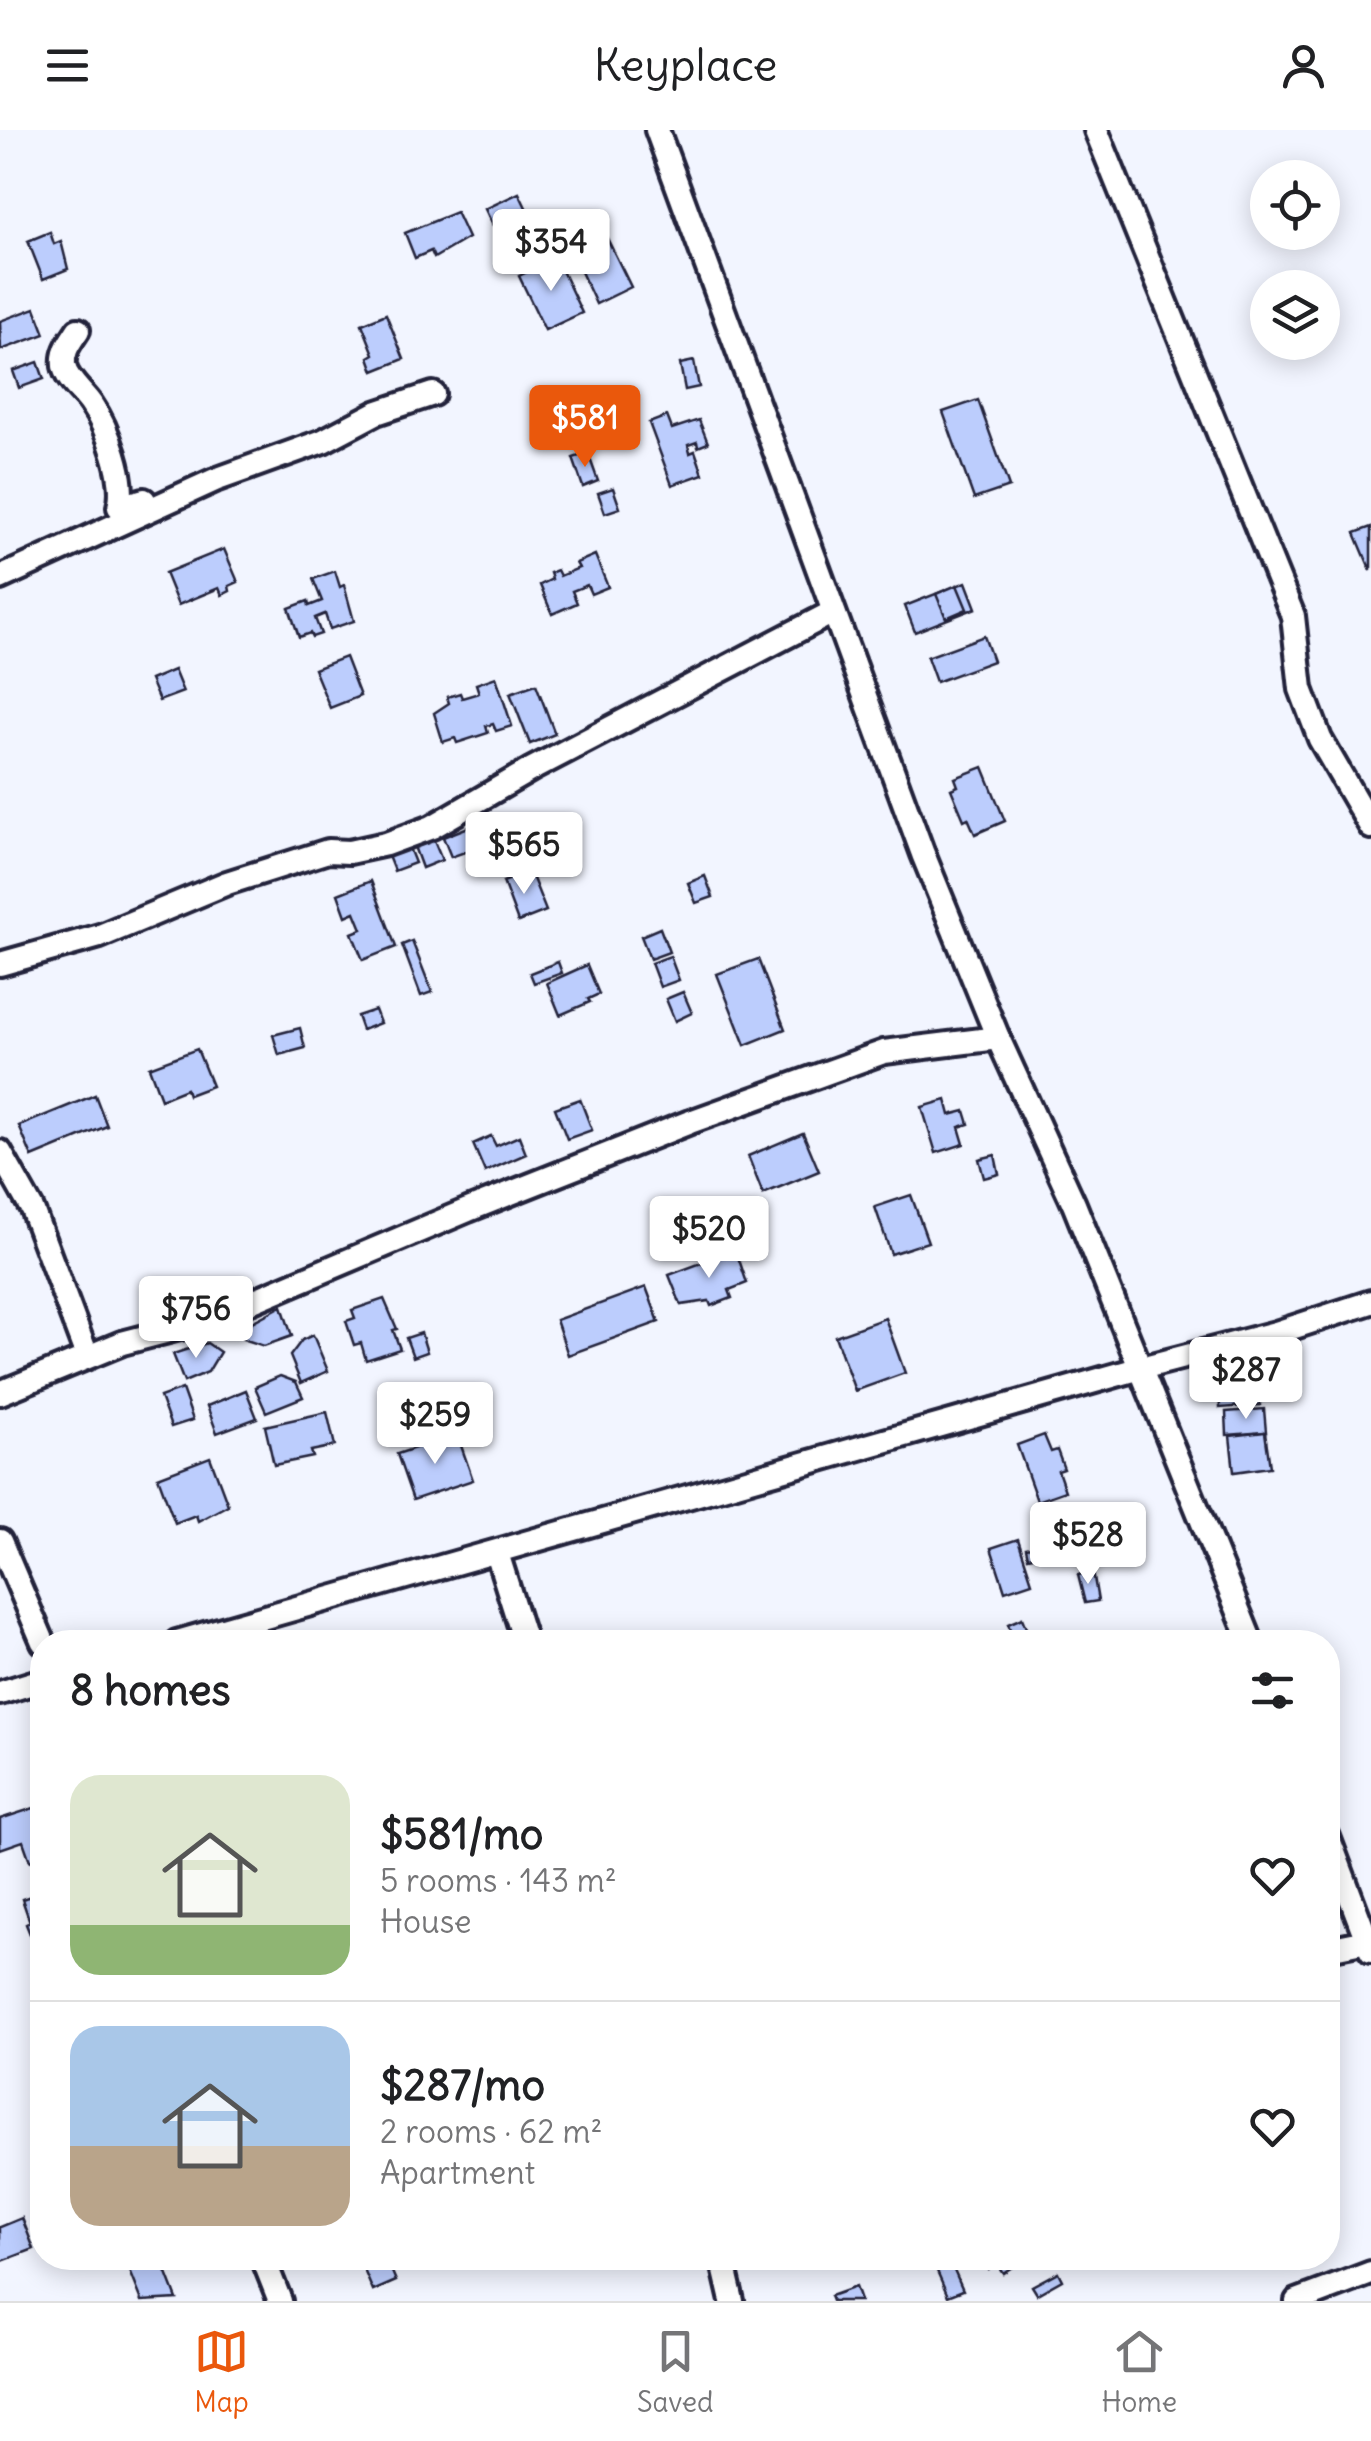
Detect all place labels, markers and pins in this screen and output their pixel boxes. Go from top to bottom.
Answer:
pin: $354 [492,209,610,294]
pin: $581 [526,385,644,470]
pin: $565 [465,812,583,897]
pin: $520 [650,1196,768,1281]
pin: $756 [137,1276,255,1361]
pin: $287 [1187,1337,1305,1422]
pin: $259 [376,1382,494,1467]
pin: $528 [1029,1502,1147,1587]

